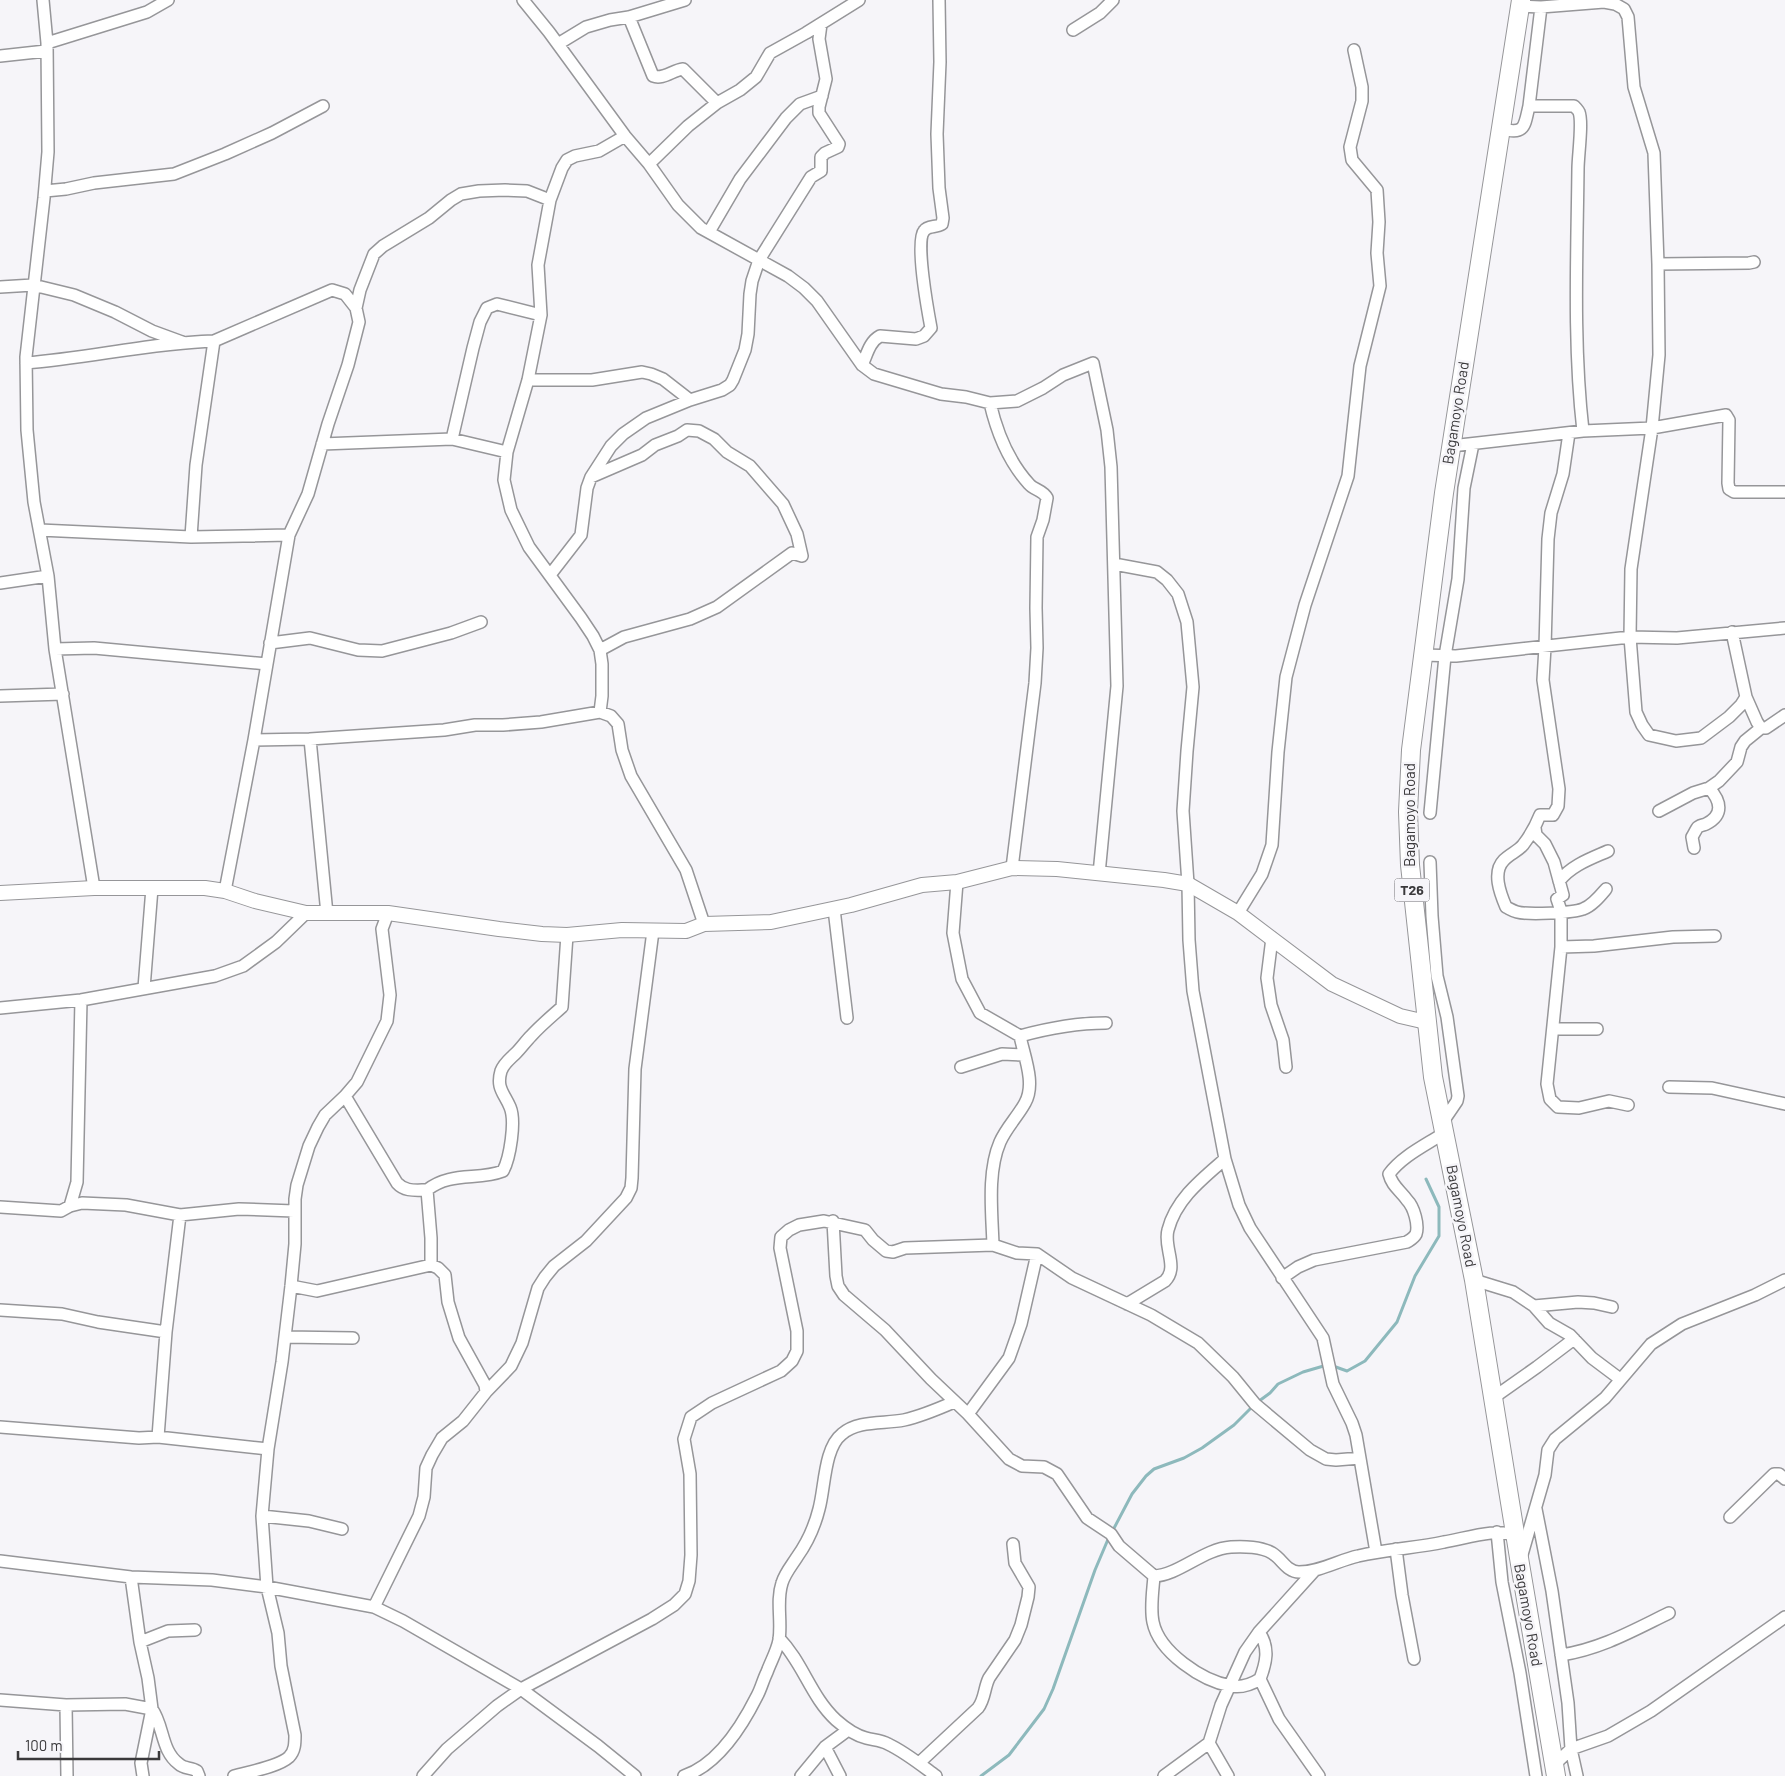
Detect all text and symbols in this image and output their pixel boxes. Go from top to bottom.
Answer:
street label: Bagamoyo Road [1438,360,1472,466]
street label: Bagamoyo Road [1400,763,1418,867]
road number: T26 [1394,878,1430,902]
street label: Bagamoyo Road [1443,1163,1481,1269]
street label: Bagamoyo Road [1511,1562,1547,1668]
scale bar [18,1728,159,1760]
text: 100 m [25,1736,63,1754]

